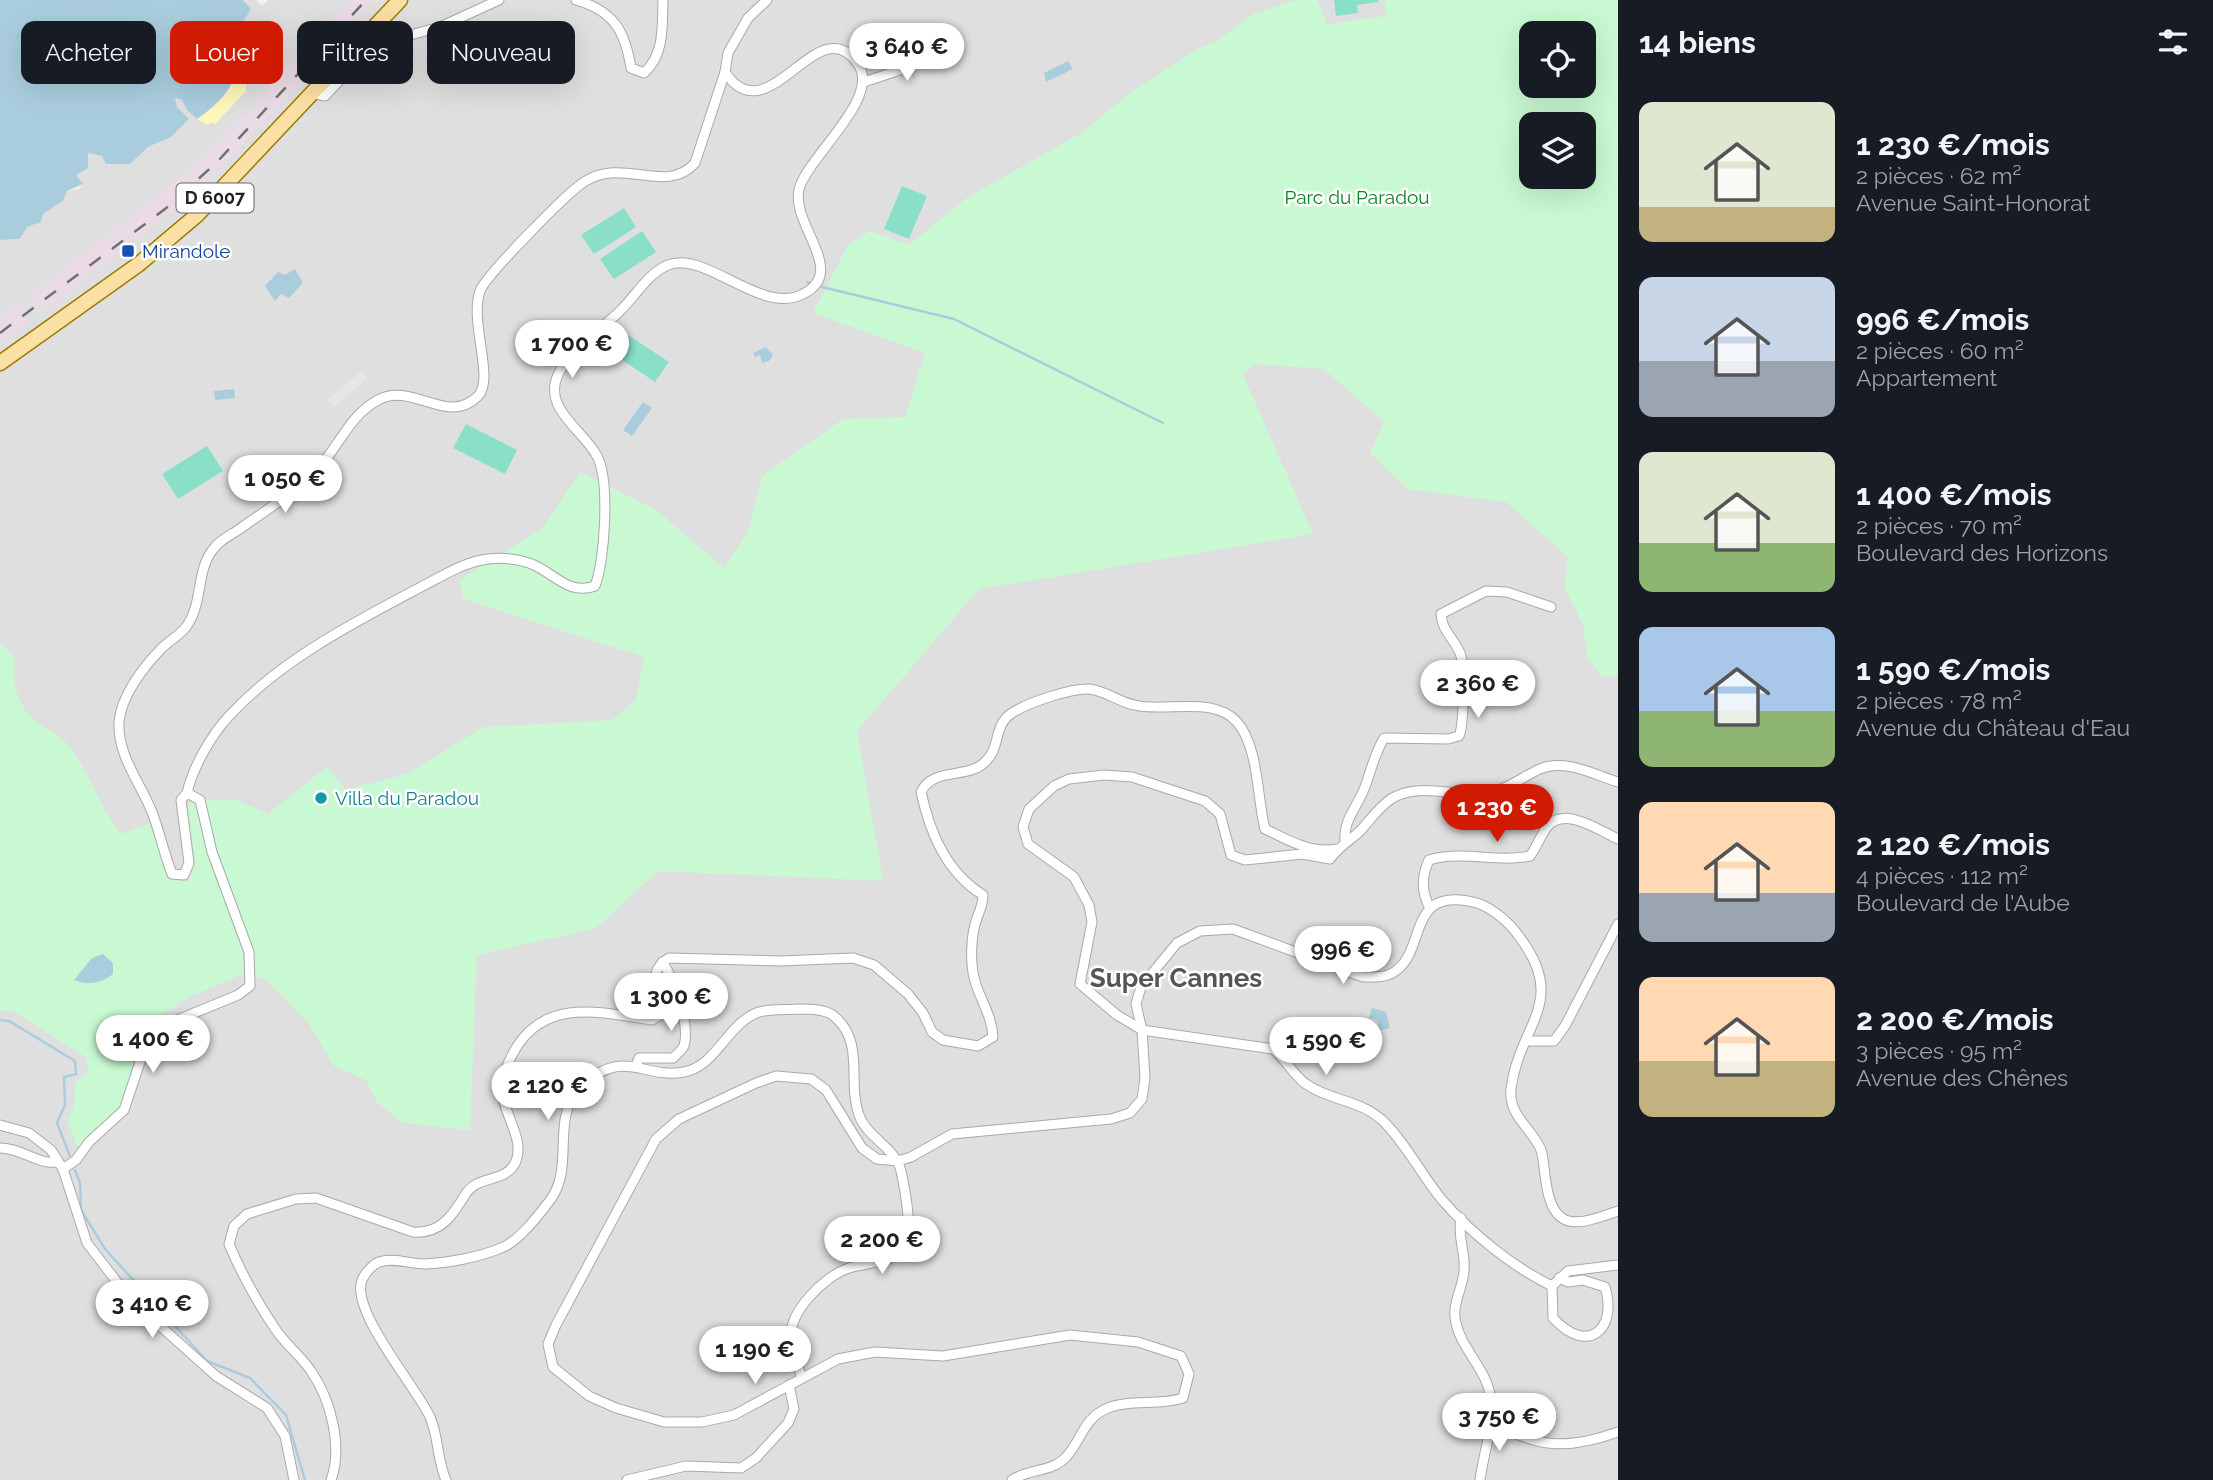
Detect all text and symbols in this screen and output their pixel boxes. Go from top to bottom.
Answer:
chip: Acheter [21,21,156,84]
chip: Louer [170,21,283,84]
chip: Filtres [297,21,413,84]
chip: Nouveau [427,21,575,84]
map controls [1519,21,1596,189]
button: locate [1519,21,1596,98]
icon: filters [2154,23,2192,61]
pin: 3 640 € [842,24,972,83]
text: 14 biens [1639,25,1756,60]
text: 3 640 € [865,32,949,59]
button: layers [1519,112,1596,189]
text: 1 230 €/mois [1856,127,2050,162]
icon: home [1695,130,1779,214]
text: 2 pièces · 62 m² [1856,162,2022,189]
road number: D 6007 [176,183,254,212]
park label: Parc du Paradou [1284,186,1430,208]
text: Avenue Saint-Honorat [1856,189,2090,216]
place label: Mirandole [142,240,230,262]
marker: Mirandole [120,243,136,259]
text: 996 €/mois [1856,302,2029,337]
icon: home [1695,305,1779,389]
pin: 1 700 € [507,320,637,380]
text: 1 700 € [531,329,613,356]
text: 2 pièces · 60 m² [1856,337,2024,364]
text: Appartement [1856,364,1997,391]
pin: 1 050 € [220,456,350,515]
text: 1 050 € [244,464,326,491]
text: 1 400 €/mois [1856,477,2052,512]
icon: home [1695,480,1779,564]
text: 2 pièces · 70 m² [1856,512,2022,539]
text: Boulevard des Horizons [1856,539,2108,566]
text: 1 590 €/mois [1856,652,2050,687]
icon: home [1695,655,1779,739]
pin: 2 360 € [1413,660,1543,720]
text: 2 360 € [1436,669,1520,696]
text: 2 pièces · 78 m² [1856,687,2022,714]
text: Avenue du Château d'Eau [1856,714,2130,741]
pin: 1 230 € [1432,784,1562,844]
place label: Villa du Paradou [335,787,479,809]
marker: Villa du Paradou [313,790,329,806]
text: 1 230 € [1457,793,1537,820]
text: 2 120 €/mois [1856,827,2050,862]
icon: home [1695,830,1779,914]
text: 4 pièces · 112 m² [1856,862,2028,889]
text: Boulevard de l'Aube [1856,889,2070,916]
pin: 996 € [1294,926,1392,986]
text: 996 € [1311,935,1375,962]
district label: Super Cannes [1090,963,1262,993]
pin: 1 300 € [606,974,736,1033]
text: 1 300 € [630,982,712,1009]
text: 2 200 €/mois [1856,1002,2054,1037]
icon: home [1695,1005,1779,1089]
pin: 1 400 € [88,1016,218,1075]
pin: 1 590 € [1261,1018,1391,1077]
text: 1 400 € [112,1024,194,1051]
text: 1 590 € [1285,1026,1367,1053]
text: 3 pièces · 95 m² [1856,1037,2022,1064]
pin: 2 120 € [483,1062,613,1122]
text: Avenue des Chênes [1856,1064,2068,1091]
text: 2 120 € [508,1071,588,1098]
pin: 2 200 € [817,1216,947,1276]
text: 2 200 € [840,1225,924,1252]
pin: 3 410 € [87,1280,217,1340]
text: 3 410 € [112,1289,192,1316]
pin: 1 190 € [690,1326,820,1386]
text: 1 190 € [715,1335,795,1362]
pin: 3 750 € [1434,1394,1564,1453]
text: 3 750 € [1458,1402,1540,1429]

